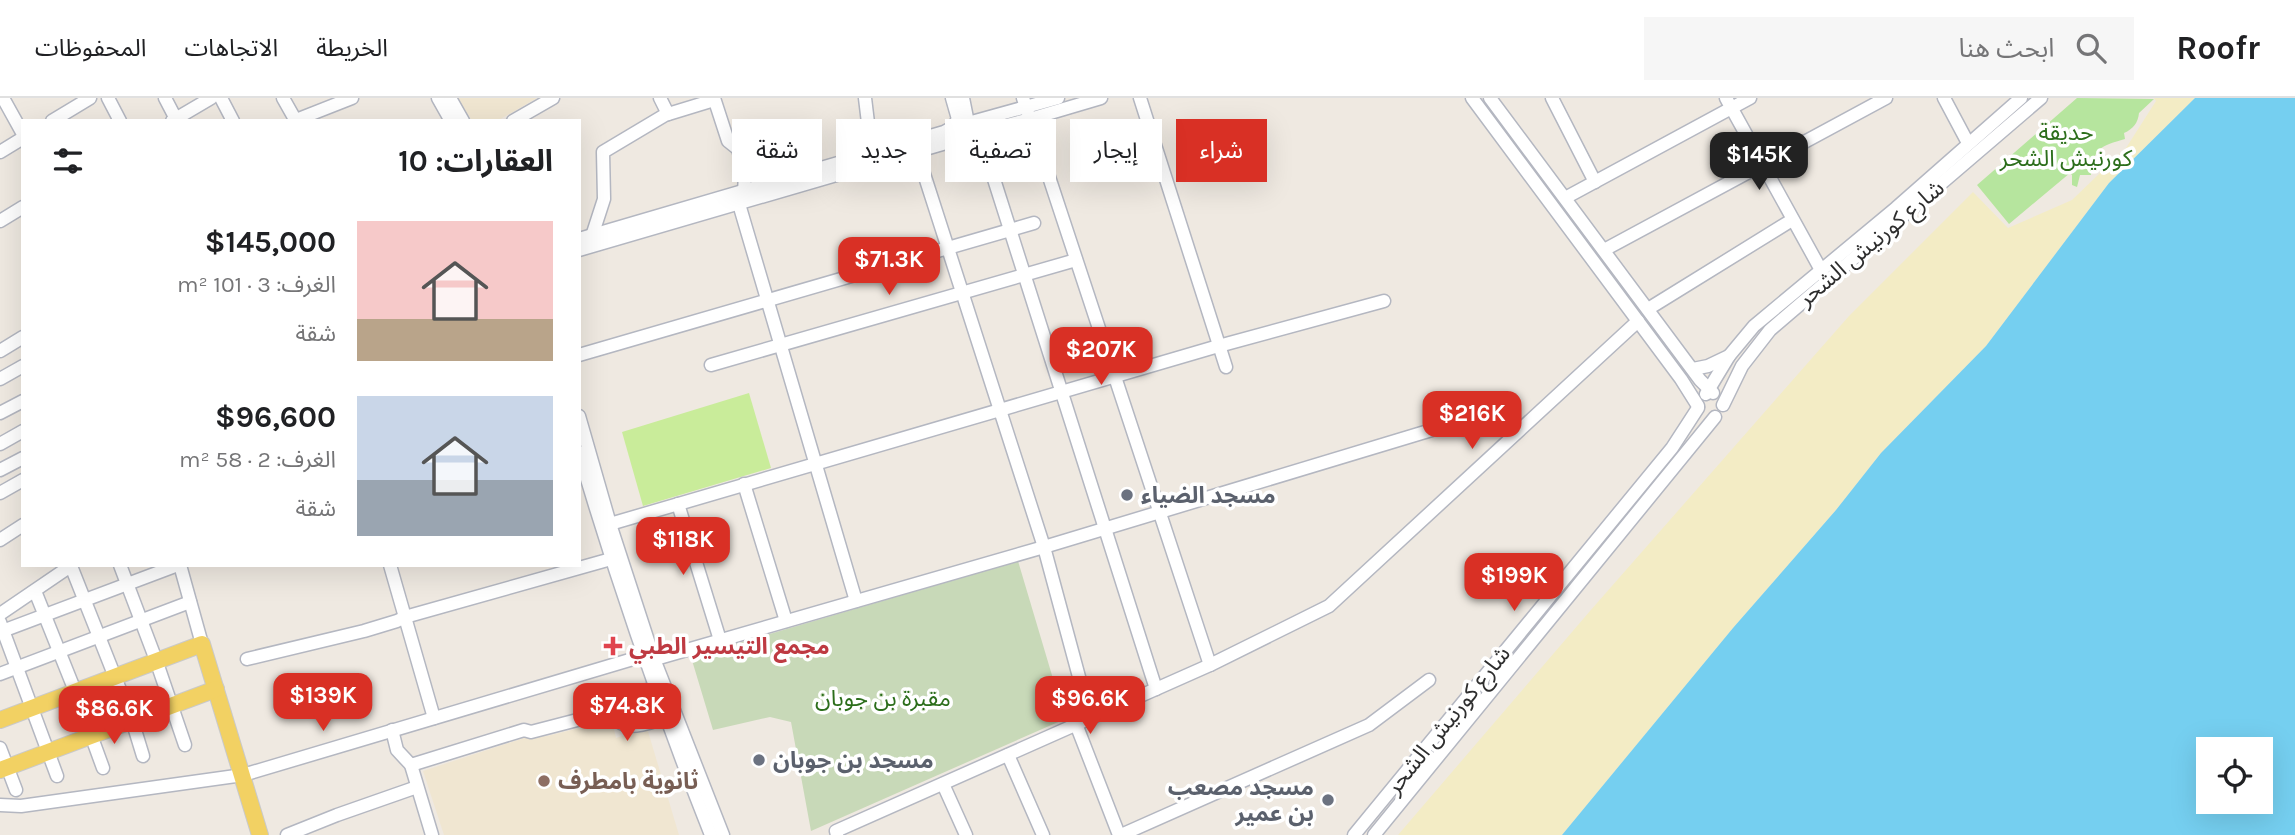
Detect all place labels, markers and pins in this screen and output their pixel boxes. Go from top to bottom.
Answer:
pin: $145K [1710,132,1808,192]
pin: $71.3K [832,238,946,297]
pin: $207K [1052,328,1150,387]
pin: $216K [1423,392,1521,451]
place label: مسجد الضياء [1141,482,1276,509]
marker: مسجد الضياء [1119,487,1135,503]
pin: $118K [634,518,732,577]
pin: $199K [1465,554,1563,613]
place label: مجمع التيسير الطبي [629,633,830,664]
marker: مجمع التيسير الطبي [603,636,623,656]
pin: $139K [274,674,372,733]
pin: $96.6K [1033,676,1147,736]
pin: $74.8K [570,684,684,743]
pin: $86.6K [57,686,171,746]
place label: مسجد بن جوبان [773,747,934,774]
marker: مسجد بن جوبان [751,752,767,768]
place label: ثانوية بامطرف [558,768,699,795]
marker: ثانوية بامطرف [536,773,552,789]
place label: مسجد مصعب بن عمير [1168,774,1314,827]
marker: مسجد مصعب بن عمير [1320,792,1336,808]

